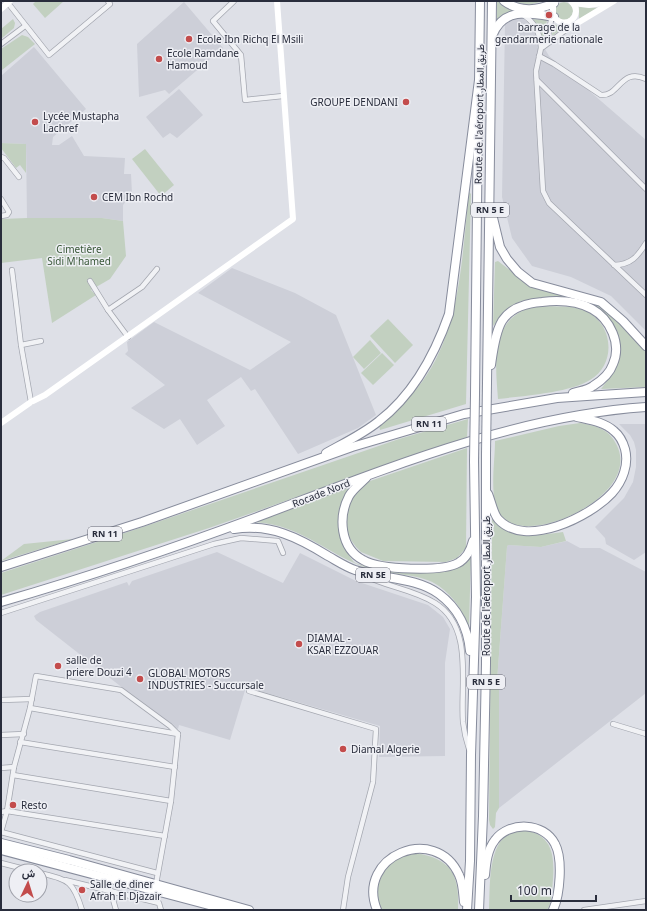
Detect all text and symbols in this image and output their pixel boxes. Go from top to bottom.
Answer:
marker: barrage de la gendarmerie nationale [544,10,554,20]
place label: barrage de la gendarmerie nationale [495,20,603,46]
place label: Ecole Ibn Richq El Msili [197,32,303,46]
marker: Ecole Ibn Richq El Msili [184,34,194,44]
street label: Route de l'aéroport طريق المطار [471,43,487,184]
place label: Ecole Ramdane Hamoud [167,46,239,72]
marker: Ecole Ramdane Hamoud [154,54,164,64]
place label: GROUPE DENDANI [310,95,398,109]
marker: GROUPE DENDANI [401,97,411,107]
place label: Lycée Mustapha Lachref [43,109,119,135]
marker: Lycée Mustapha Lachref [30,117,40,127]
place label: CEM Ibn Rochd [102,190,173,204]
marker: CEM Ibn Rochd [89,192,99,202]
road number: RN 5 E [471,203,509,217]
park label: Cimetière Sidi M'hamed [47,242,111,268]
road number: RN 11 [412,417,446,431]
street label: Rocade Nord [290,476,352,510]
street label: Route de l'aéroport طريق المطار [479,515,493,656]
road number: RN 11 [88,527,122,541]
road number: RN 5E [356,568,390,582]
place label: DIAMAL - KSAR EZZOUAR [307,631,379,657]
marker: DIAMAL - KSAR EZZOUAR [294,639,304,649]
place label: salle de priere Douzi 4 [66,653,132,679]
marker: salle de priere Douzi 4 [53,661,63,671]
place label: GLOBAL MOTORS INDUSTRIES - Succursale [148,666,264,692]
marker: GLOBAL MOTORS INDUSTRIES - Succursale [135,674,145,684]
road number: RN 5 E [467,675,505,689]
place label: Diamal Algerie [351,742,420,756]
marker: Diamal Algerie [338,744,348,754]
place label: Resto [21,798,47,812]
marker: Resto [8,800,18,810]
north arrow [8,863,48,903]
text: ش [22,865,36,880]
place label: Salle de diner Afrah El Djazair [90,877,161,903]
scale bar [511,877,596,903]
text: 100 m [517,882,552,899]
marker: Salle de diner Afrah El Djazair [77,885,87,895]

